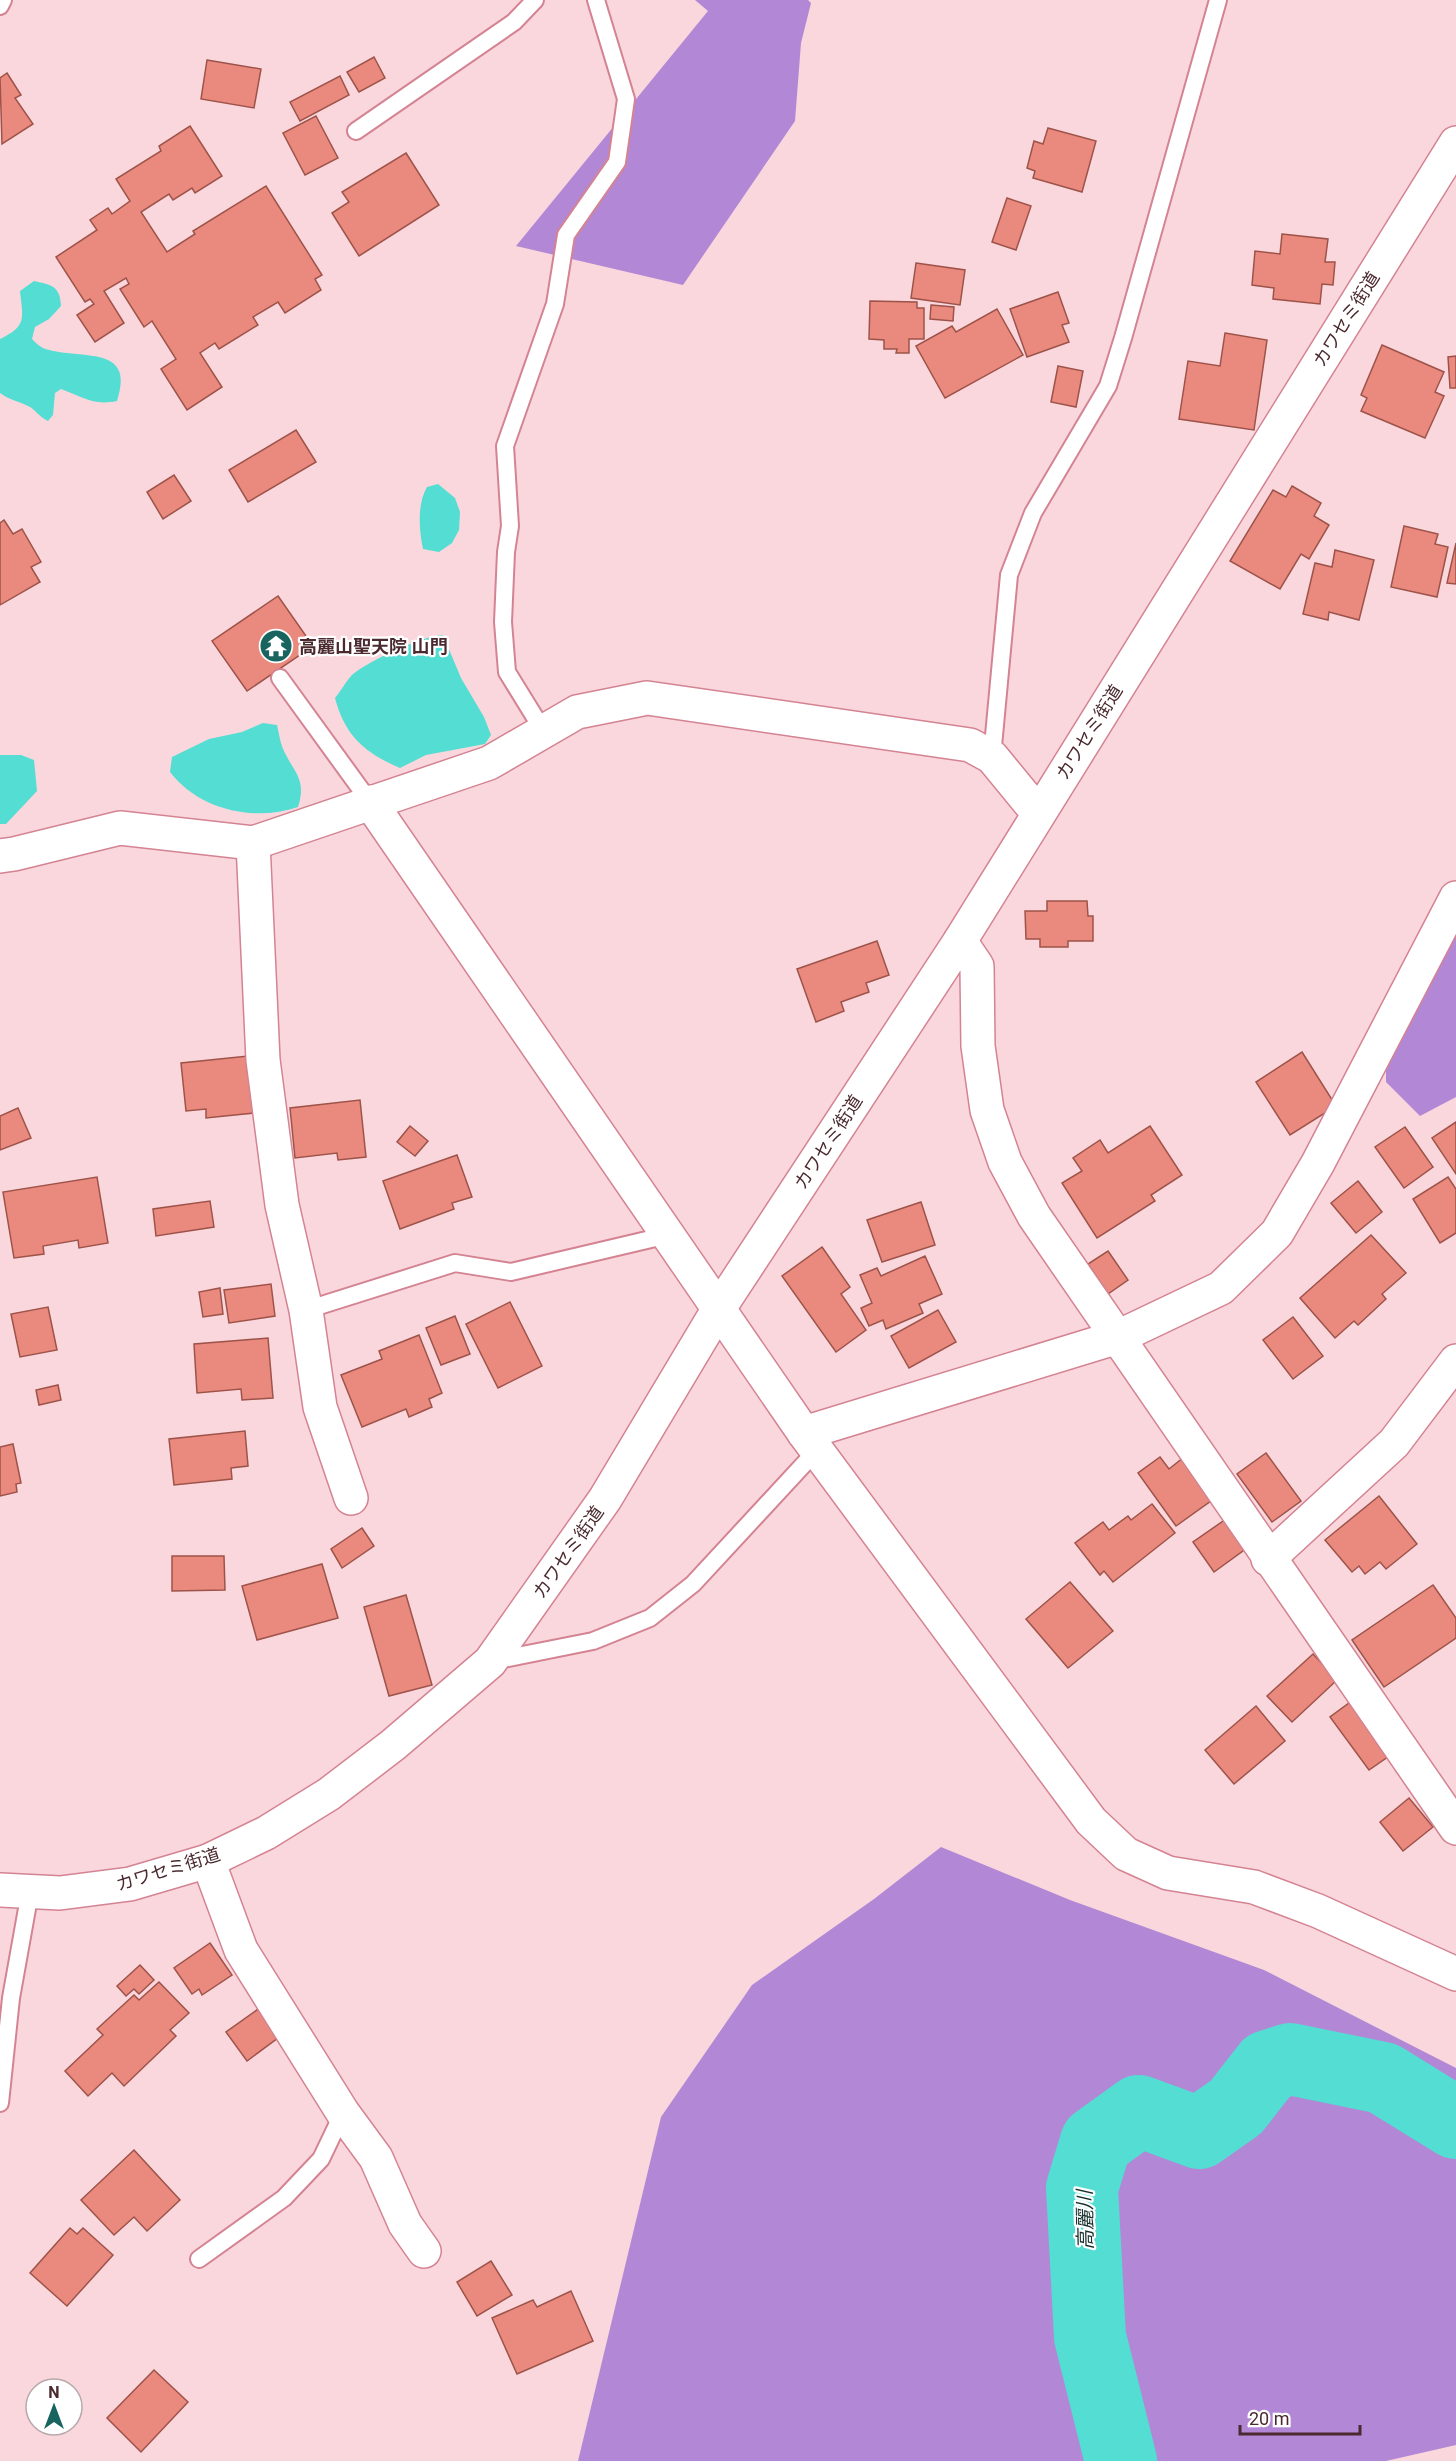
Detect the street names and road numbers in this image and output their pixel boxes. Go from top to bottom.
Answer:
street label: カワセミ街道 [1308,268,1384,370]
street label: カワセミ街道 [1051,681,1127,783]
street label: カワセミ街道 [790,1091,866,1193]
street label: カワセミ街道 [528,1502,608,1602]
street label: カワセミ街道 [113,1843,223,1895]

